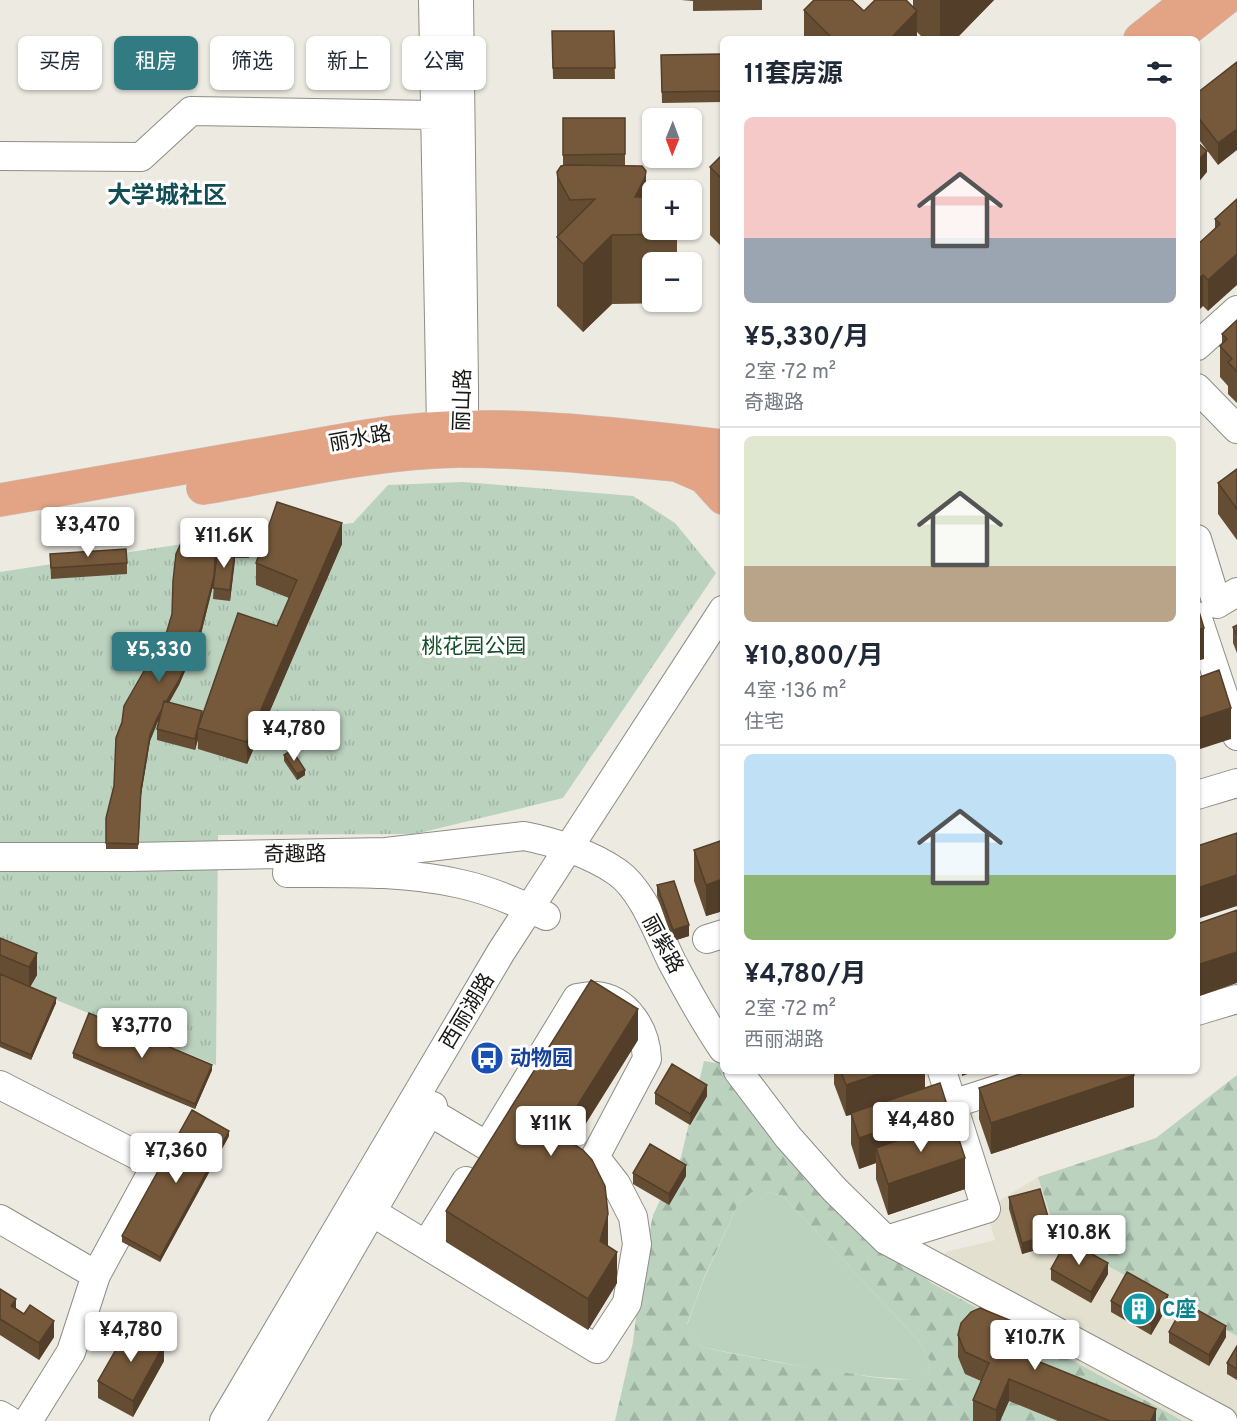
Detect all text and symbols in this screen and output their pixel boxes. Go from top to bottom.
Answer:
chip: 买房 [18,36,102,90]
chip: 租房 [114,36,198,90]
chip: 筛选 [210,36,294,90]
chip: 新上 [306,36,390,90]
chip: 公寓 [402,36,486,90]
icon: filters [1143,56,1176,89]
text: 11套房源 [744,59,843,92]
north arrow [642,108,702,168]
map controls [642,108,702,312]
icon: home [906,156,1014,264]
button: + [642,180,702,240]
district label: 大学城社区 [107,182,227,212]
button: − [642,252,702,312]
text: ¥5,330/月 [744,322,870,355]
text: 2室 · 72 m² [744,360,836,386]
street label: 丽山路 [449,368,478,432]
text: 奇趣路 [744,391,804,417]
street label: 丽水路 [327,421,394,458]
icon: home [906,475,1014,583]
pin: ¥3,470 [39,507,137,558]
text: ¥3,470 [55,513,121,539]
pin: ¥11.6K [175,518,273,569]
text: ¥11.6K [194,524,254,550]
pin: ¥5,330 [110,632,208,683]
park label: 桃花园公园 [422,634,527,661]
text: ¥5,330 [126,638,192,664]
text: ¥10,800/月 [744,641,884,674]
text: 4室 · 136 m² [744,679,846,705]
text: 住宅 [744,710,784,736]
pin: ¥4,780 [245,711,343,762]
text: ¥4,780 [262,717,326,743]
icon: home [906,793,1014,901]
street label: 奇趣路 [263,841,327,870]
street label: 丽紫路 [635,911,688,979]
text: ¥4,780/月 [744,959,867,992]
street label: 西丽湖路 [435,969,501,1055]
text: 2室 · 72 m² [744,997,836,1023]
pin: ¥3,770 [93,1008,191,1059]
text: ¥3,770 [111,1014,173,1040]
text: 西丽湖路 [744,1028,824,1054]
bus stop icon: 动物园 [469,1040,505,1076]
place label: 动物园 [510,1046,573,1073]
pin: ¥4,480 [872,1102,970,1153]
pin: ¥11K [515,1106,587,1157]
text: ¥4,480 [887,1108,955,1134]
text: ¥11K [530,1112,572,1138]
pin: ¥7,360 [127,1133,225,1184]
text: ¥7,360 [144,1139,208,1165]
pin: ¥10.8K [1030,1215,1128,1266]
text: ¥10.8K [1047,1221,1111,1247]
building icon: C座 [1121,1291,1157,1327]
place label: C座 [1162,1297,1196,1324]
pin: ¥4,780 [82,1312,180,1363]
text: ¥4,780 [99,1318,163,1344]
pin: ¥10.7K [986,1320,1084,1371]
text: ¥10.7K [1004,1326,1066,1352]

